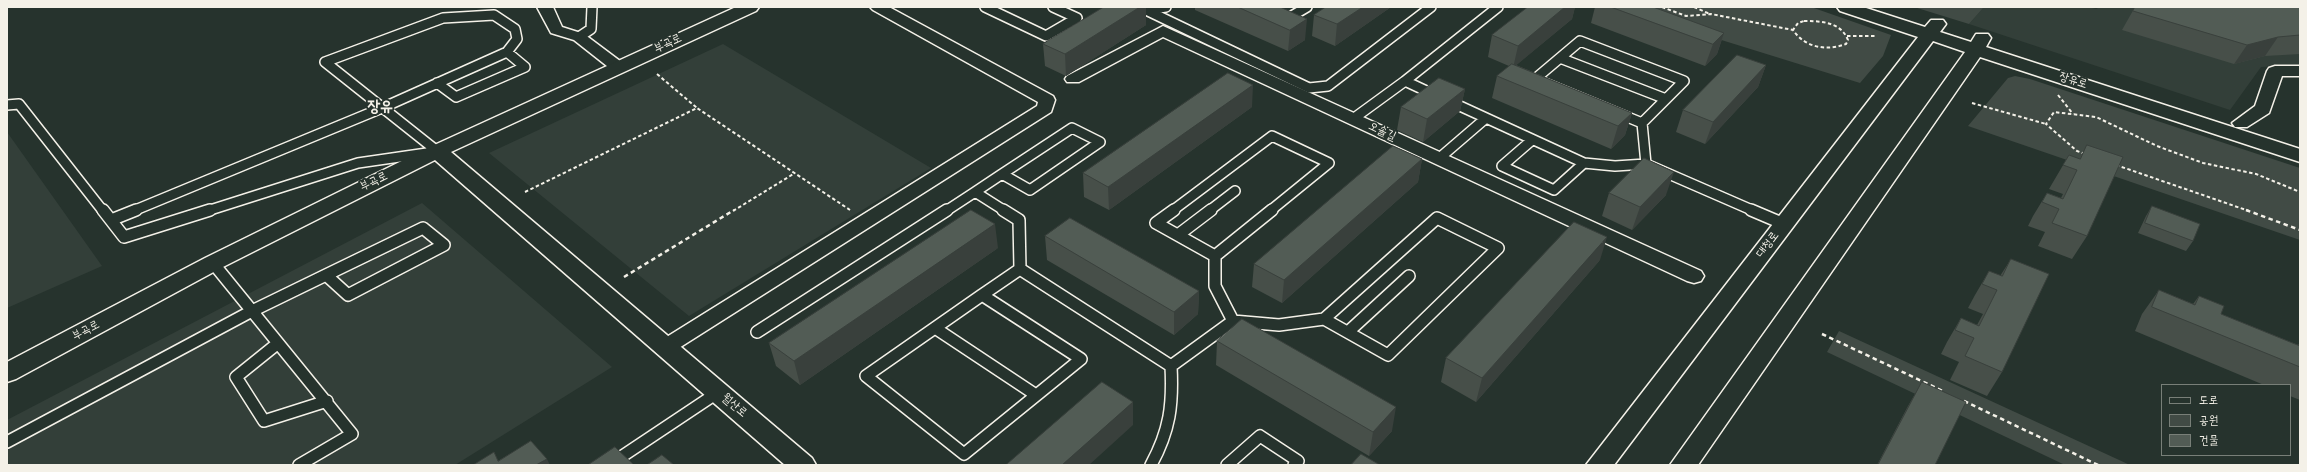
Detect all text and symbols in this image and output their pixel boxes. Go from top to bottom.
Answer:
street label: 부곡로 [652,31,684,57]
street label: 장유로 [2057,70,2089,92]
district label: 장유 [367,98,393,118]
street label: 오솔길 [1366,119,1398,145]
street label: 부곡로 [358,169,390,195]
street label: 대청로 [1754,229,1782,261]
street label: 부곡로 [70,318,102,344]
legend [2161,384,2291,456]
street label: 월산로 [718,391,750,421]
text: 도로 [2199,392,2218,409]
text: 공원 [2199,412,2218,429]
text: 건물 [2199,432,2218,449]

